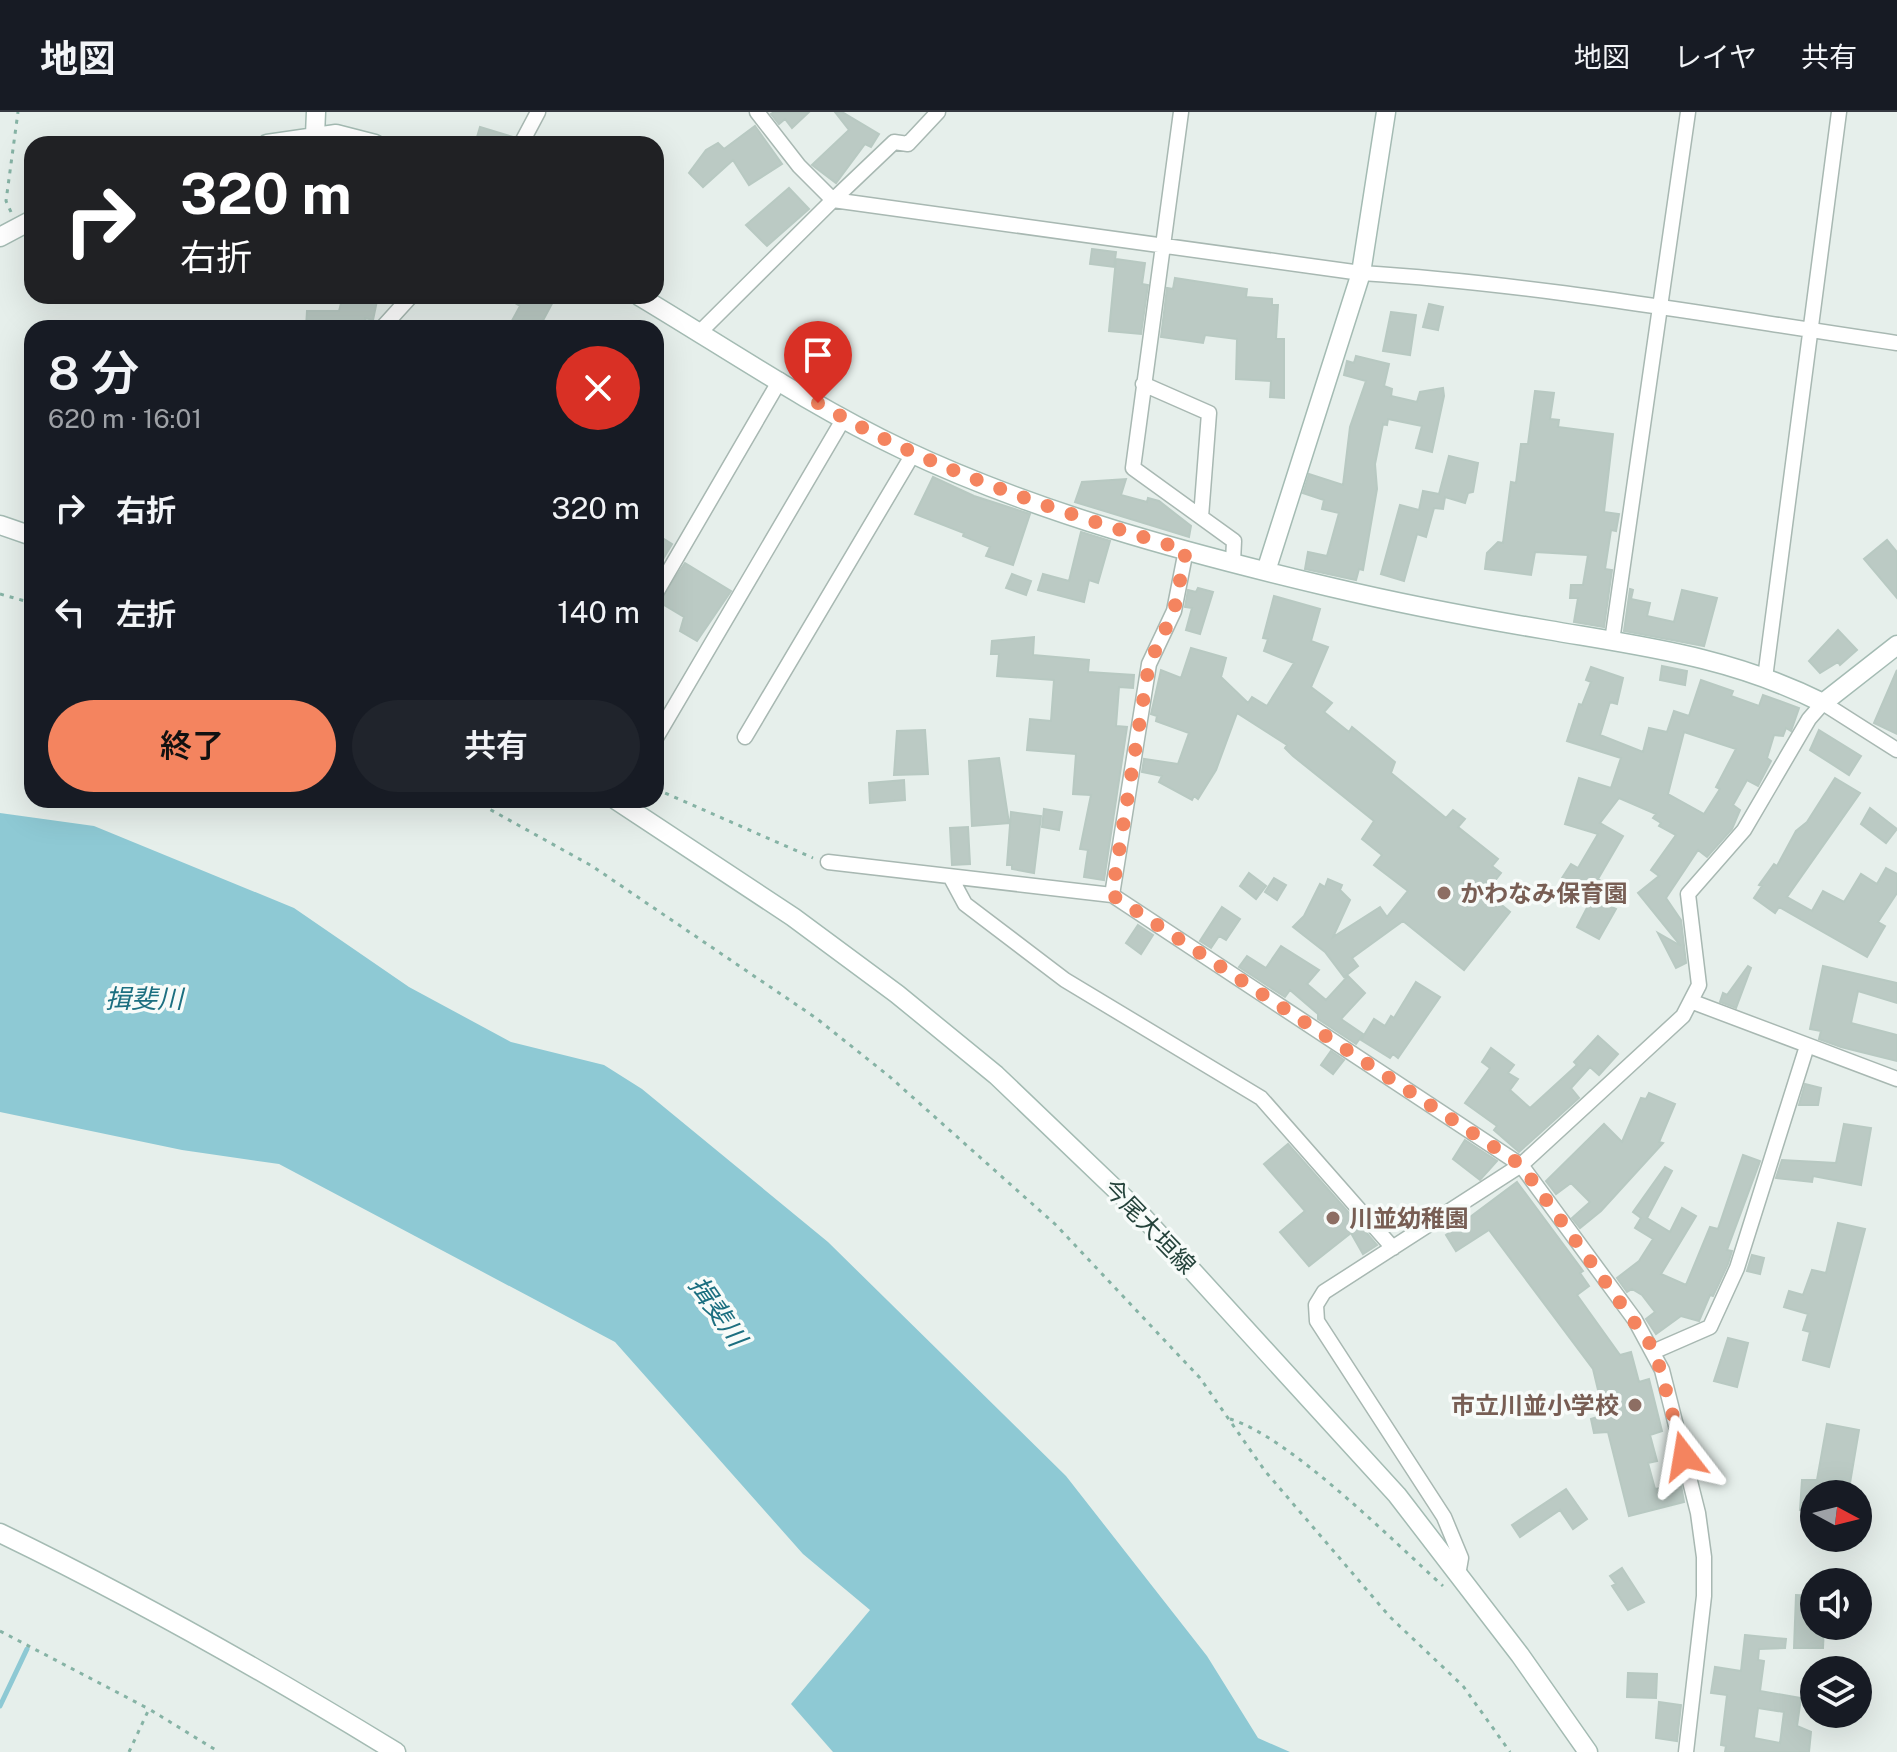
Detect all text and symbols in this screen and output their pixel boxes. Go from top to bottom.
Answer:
text: 地図 [40,36,116,81]
text: 地図 [1574,40,1630,73]
text: レイヤ [1674,40,1757,73]
text: 共有 [1801,40,1857,73]
text: 320 m [180,161,352,227]
icon: right [48,168,152,272]
text: 右折 [180,236,252,278]
pin [784,321,852,403]
icon: arrive [796,333,840,377]
text: 8 分 [48,344,139,401]
button: close [556,346,640,430]
text: 620 m · 16:01 [48,403,202,434]
icon: right [48,486,92,530]
text: 320 m [552,490,640,526]
text: 右折 [116,492,176,528]
icon: left [48,590,92,634]
text: 140 m [557,594,640,630]
text: 左折 [116,596,176,632]
button: 終了 [48,700,336,792]
button: 共有 [352,700,640,792]
place label: かわなみ保育園 [1460,879,1628,907]
marker: かわなみ保育園 [1435,884,1453,902]
water label: 揖斐川 [105,983,186,1014]
street label: 今尾大垣線 [1098,1173,1202,1279]
place label: 川並幼稚園 [1349,1204,1469,1232]
marker: 川並幼稚園 [1324,1209,1342,1227]
water label: 揖斐川 [683,1270,755,1354]
place label: 市立川並小学校 [1451,1391,1619,1419]
marker: 市立川並小学校 [1626,1396,1644,1414]
position arrow [1642,1414,1726,1498]
north arrow [1800,1480,1872,1552]
map controls [1800,1480,1872,1728]
button: sound [1800,1568,1872,1640]
button: layers [1800,1656,1872,1728]

